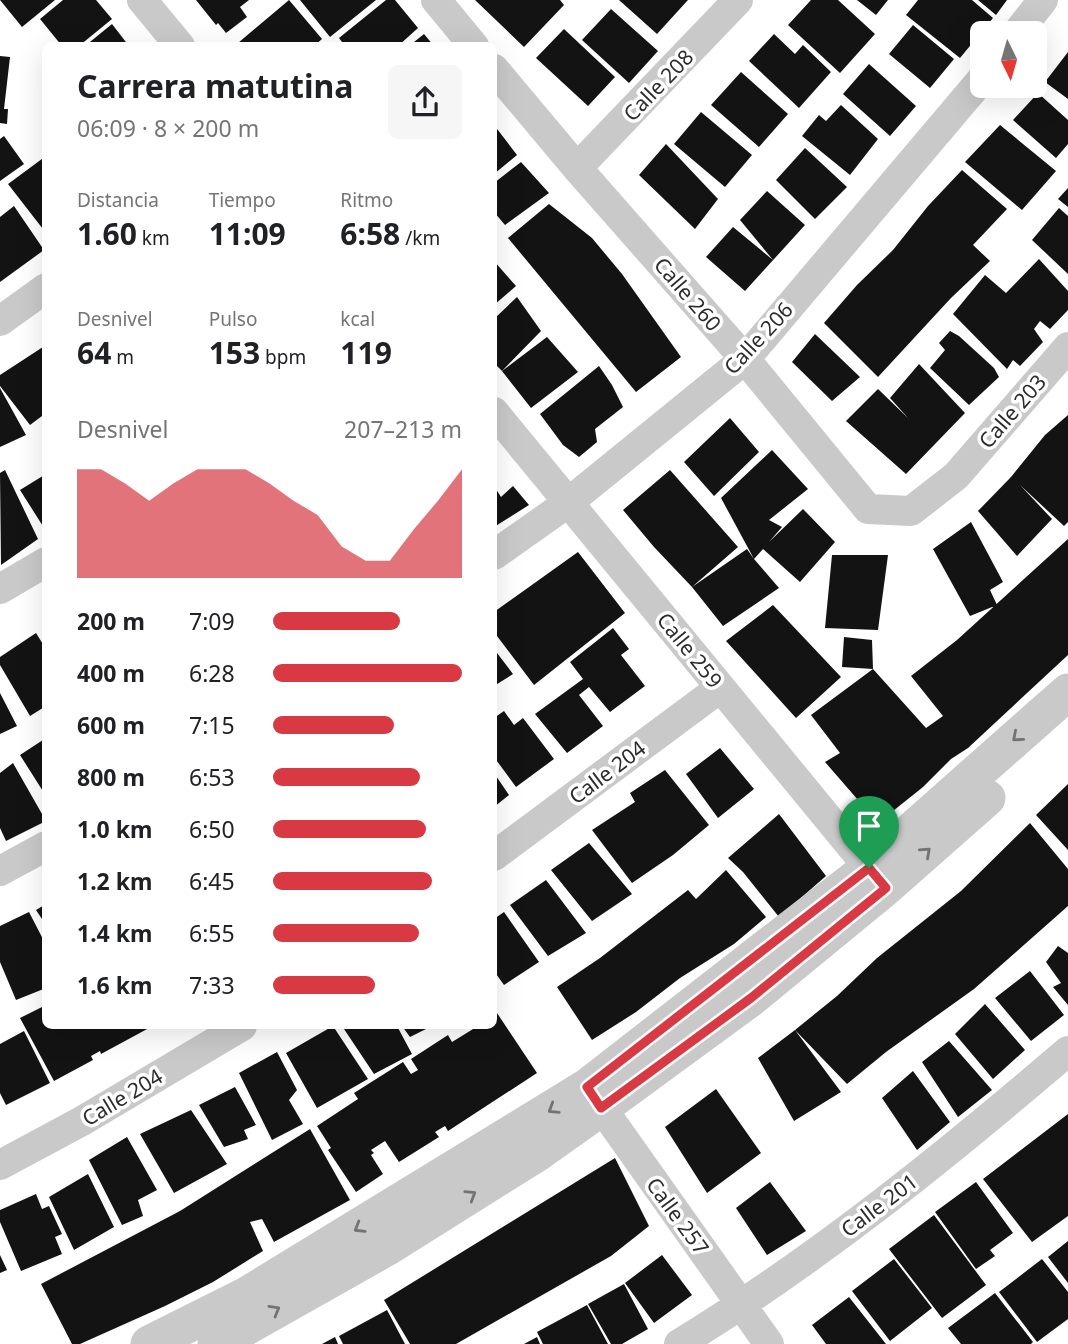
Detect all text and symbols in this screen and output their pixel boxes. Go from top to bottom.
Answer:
north arrow [970,21,1046,98]
map controls [970,21,1047,98]
street label: Calle 208 [617,43,699,127]
text: Carrera matutina [77,64,353,107]
button: share [388,65,462,139]
text: 06:09 · 8 × 200 m [77,112,259,144]
text: Distancia [77,187,159,213]
text: Tiempo [209,187,276,213]
text: Ritmo [340,187,393,213]
text: 1.60 [77,213,137,254]
text: 11:09 [209,213,286,254]
text: 6:58 [340,213,400,254]
text: km [137,225,170,251]
text: /km [400,225,440,251]
street label: Calle 260 [648,251,728,337]
street label: Calle 206 [717,296,799,380]
text: Desnivel [77,306,153,332]
text: Pulso [209,306,257,332]
text: kcal [340,306,375,332]
text: 64 [77,332,111,373]
text: 153 [209,332,260,373]
text: 119 [340,332,392,373]
text: m [111,344,134,370]
text: bpm [260,344,306,370]
street label: Calle 203 [972,368,1052,454]
text: Desnivel [77,413,169,445]
text: 207–213 m [344,413,462,445]
text: 200 m [77,605,145,637]
text: 7:09 [189,605,235,637]
street label: Calle 259 [651,607,729,693]
text: 400 m [77,657,145,689]
text: 6:28 [189,657,235,689]
text: 600 m [77,709,145,741]
text: 7:15 [189,709,235,741]
one-way arrow [1012,729,1025,741]
street label: Calle 204 [563,734,651,810]
text: 800 m [77,761,145,793]
text: 6:53 [189,761,235,793]
pin [839,796,899,868]
icon: arrive [850,807,888,845]
text: 1.0 km [77,813,152,845]
text: 6:50 [189,813,235,845]
one-way arrow [918,848,931,860]
text: 1.2 km [77,865,152,897]
text: 6:45 [189,865,235,897]
text: 1.4 km [77,917,152,949]
text: 6:55 [189,917,235,949]
text: 1.6 km [77,969,152,1001]
text: 7:33 [189,969,235,1001]
street label: Calle 204 [77,1062,167,1132]
one-way arrow [547,1100,560,1113]
street label: Calle 201 [835,1167,923,1243]
street label: Calle 257 [640,1172,716,1260]
one-way arrow [463,1190,476,1203]
one-way arrow [353,1220,366,1233]
one-way arrow [268,1305,281,1318]

